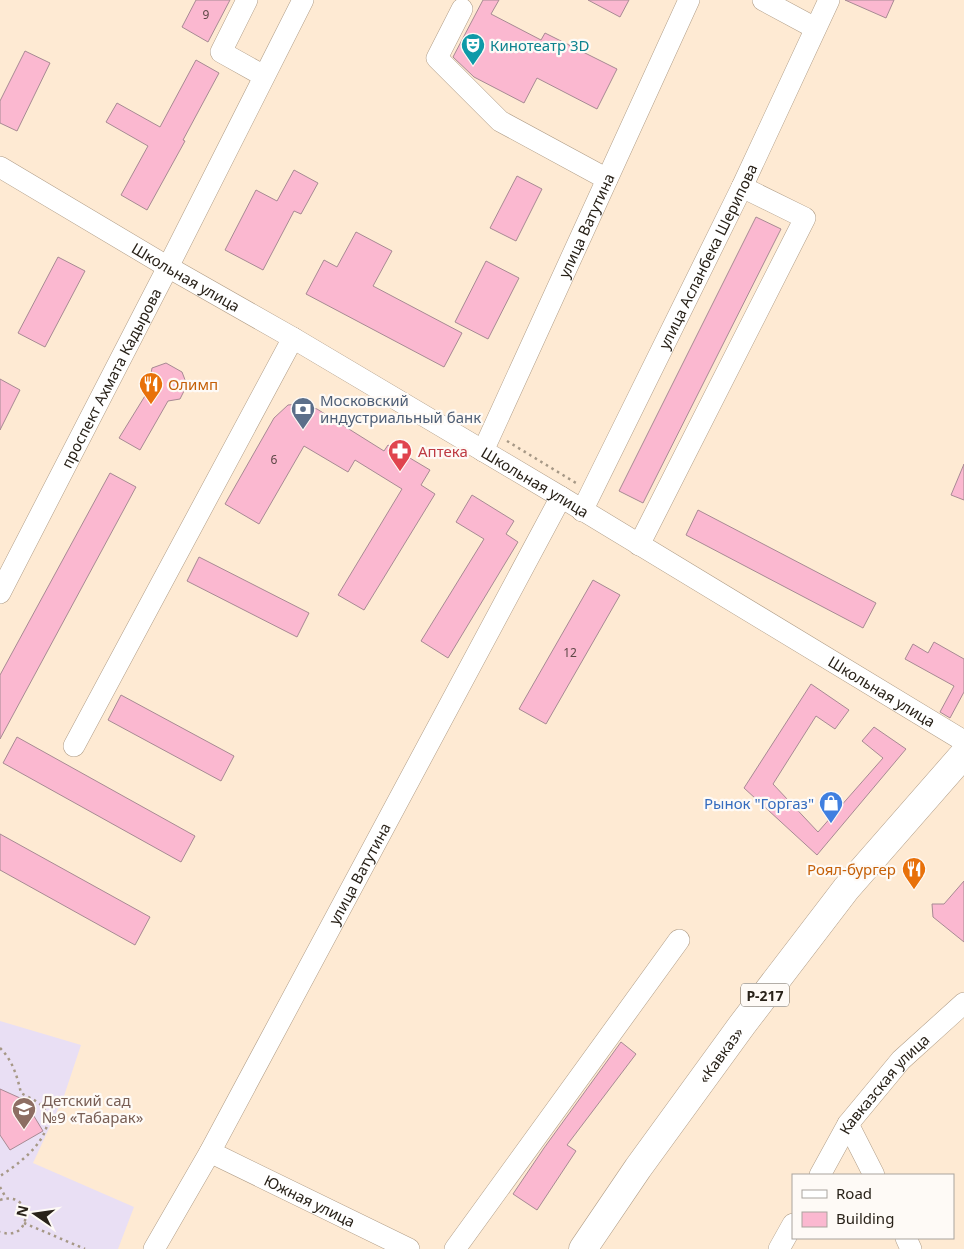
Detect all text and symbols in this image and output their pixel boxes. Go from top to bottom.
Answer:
house number: 9 [203,6,210,23]
theatre icon: Кинотеатр 3D [460,32,486,66]
place label: Кинотеатр 3D [490,35,590,55]
street label: улица Асланбека Шерипова [654,160,761,352]
street label: улица Ватутина [553,170,619,281]
street label: Школьная улица [128,238,244,316]
street label: проспект Ахмата Кадырова [56,284,166,471]
restaurant icon: Олимп [138,371,164,405]
place label: Олимп [168,374,218,394]
place label: Московский индустриальный банк [320,390,481,427]
bank icon: Московский индустриальный банк [290,396,316,430]
pharmacy icon: Аптека [387,438,413,472]
place label: Аптека [418,441,468,461]
street label: Школьная улица [478,442,593,522]
house number: 6 [271,451,278,468]
house number: 12 [563,644,577,661]
street label: Школьная улица [825,651,939,731]
shop icon: Рынок "Горгаз" [818,790,844,824]
place label: Рынок "Горгаз" [704,793,814,813]
street label: улица Ватутина [324,819,395,928]
restaurant icon: Роял-бургер [901,856,927,890]
place label: Роял-бургер [807,859,896,879]
road number: Р-217 [741,984,789,1006]
street label: «Кавказ» [693,1022,748,1087]
street label: Кавказская улица [834,1029,933,1138]
place label: Детский сад №9 «Табарак» [42,1090,144,1127]
school or university icon: Детский сад №9 «Табарак» [11,1096,37,1130]
street label: Южная улица [261,1170,359,1231]
legend [792,1174,954,1239]
text: Road [836,1183,872,1203]
north arrow [10,1189,60,1239]
text: N [11,1203,32,1219]
text: Building [836,1208,894,1228]

